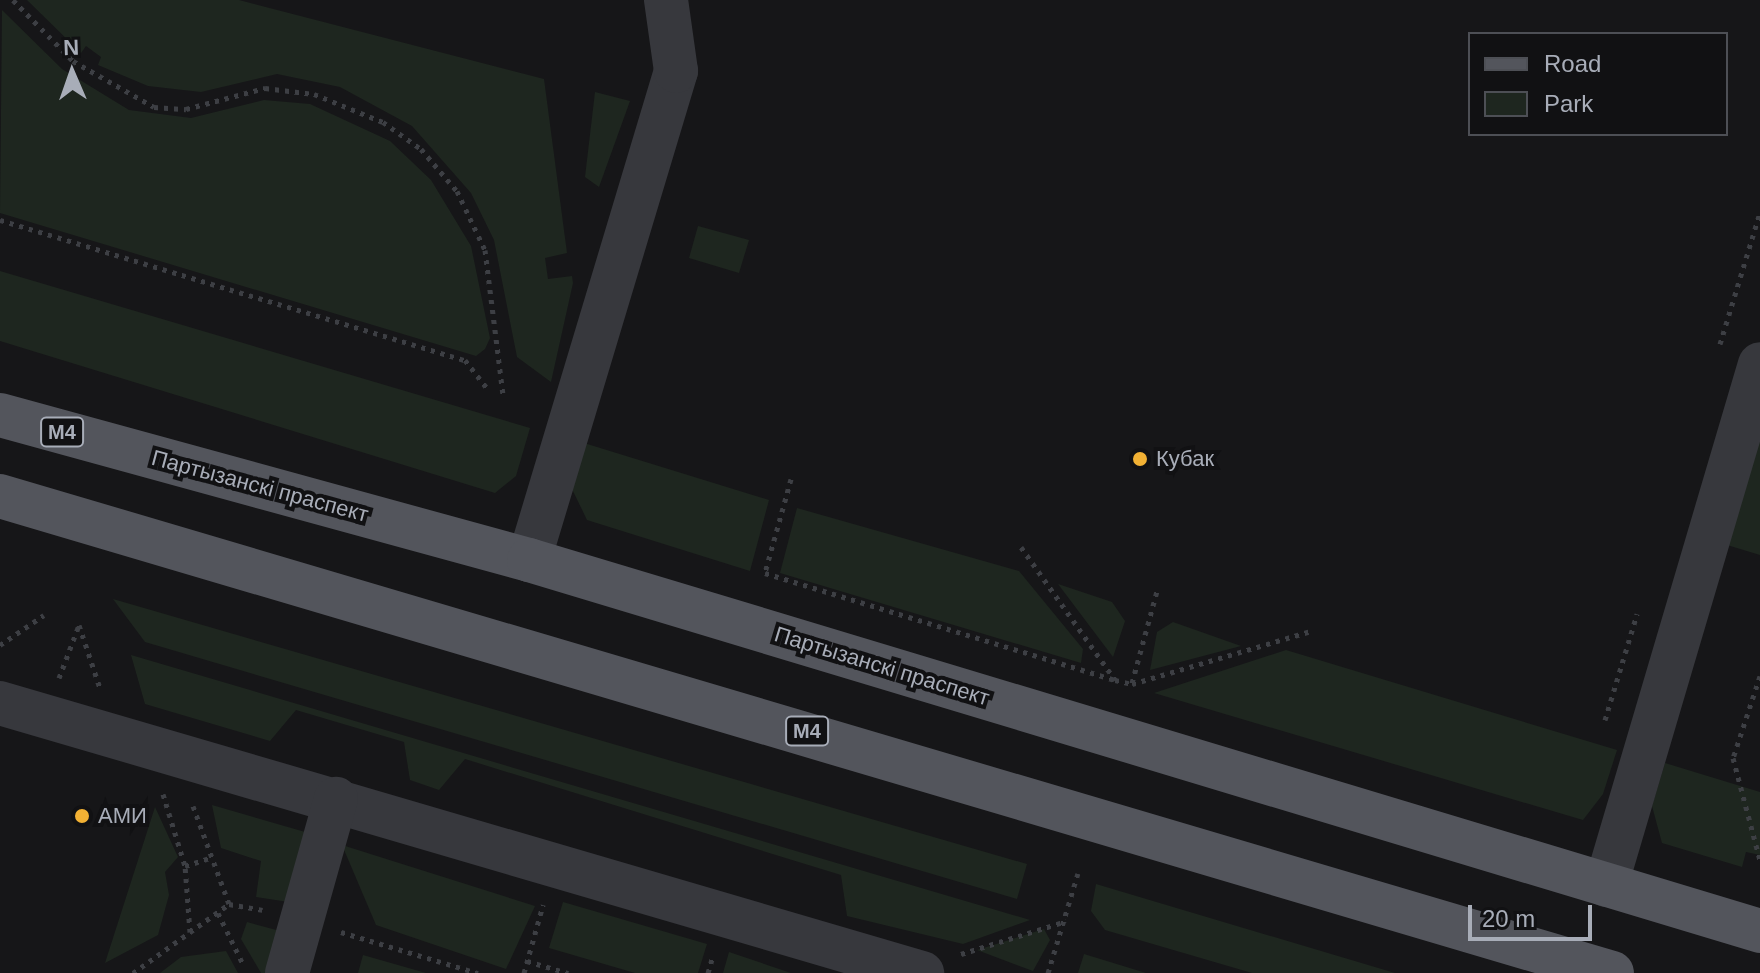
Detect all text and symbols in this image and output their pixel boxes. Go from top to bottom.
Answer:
north arrow [32,32,112,112]
legend [1468,32,1728,136]
text: N [63,35,80,60]
text: Road [1544,50,1601,77]
text: Park [1544,90,1593,117]
road number: М4 [40,416,84,448]
street label: Партызанскі праспект [149,444,371,528]
place label: Кубак [1156,446,1214,472]
marker: Кубак [1131,450,1149,468]
street label: Партызанскі праспект [771,621,993,711]
road number: М4 [785,715,829,747]
place label: АМИ [98,803,147,829]
marker: АМИ [73,807,91,825]
scale bar [1472,889,1596,939]
text: 20 m [1482,905,1535,932]

